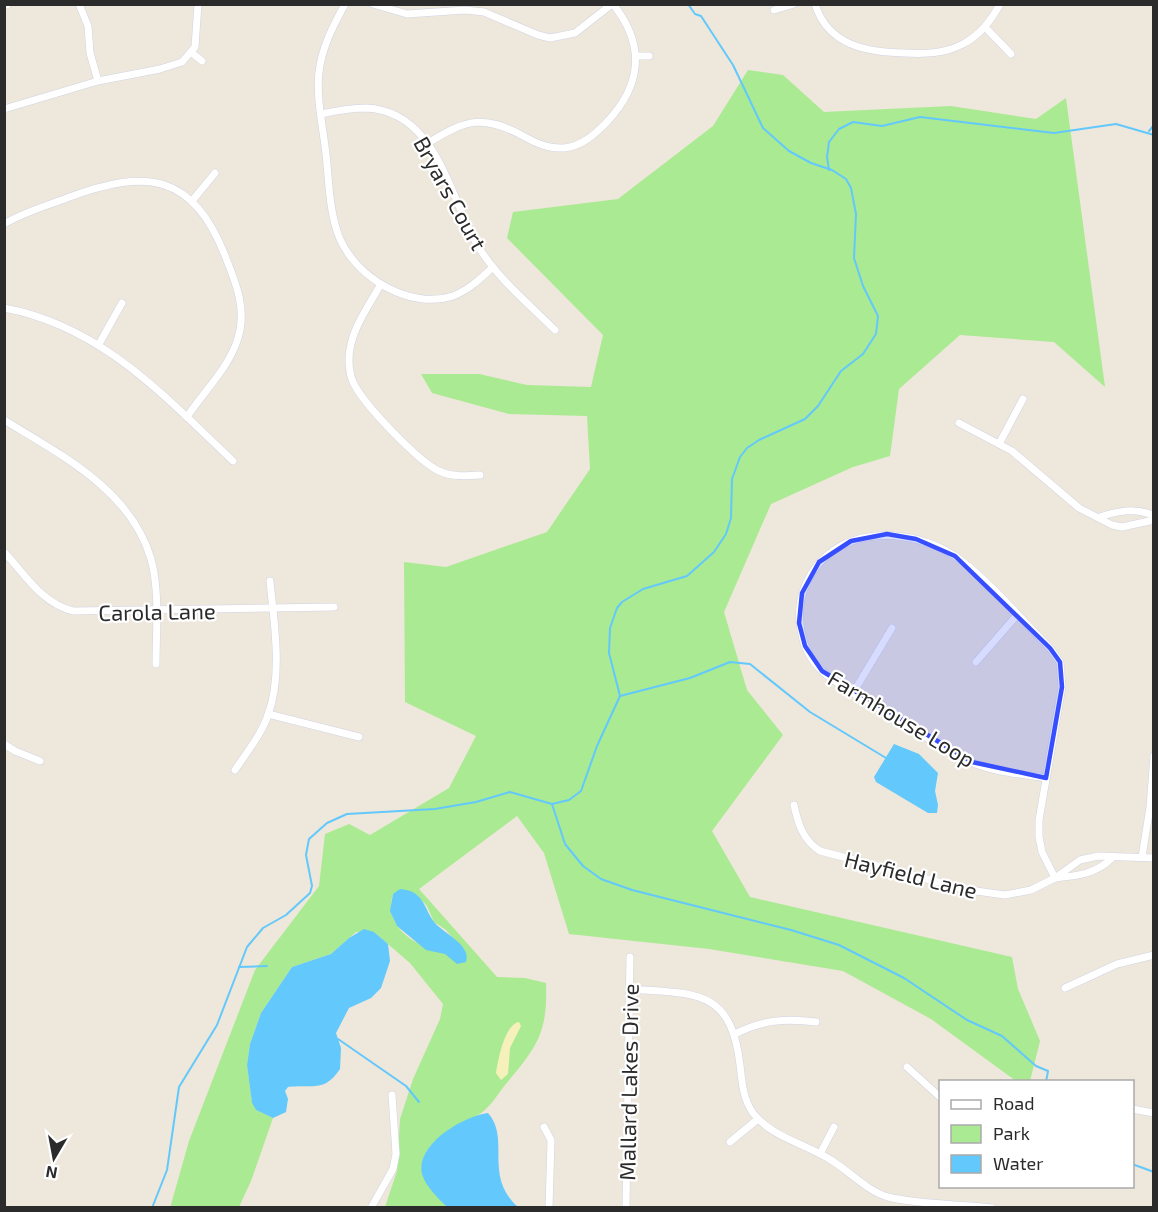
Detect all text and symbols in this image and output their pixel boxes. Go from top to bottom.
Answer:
street label: Bryars Court [409,132,493,254]
street label: Carola Lane [98,597,216,625]
street label: Farmhouse Loop [824,664,980,772]
street label: Hayfield Lane [842,845,980,903]
street label: Mallard Lakes Drive [613,983,643,1181]
legend [939,1080,1134,1188]
text: Road [993,1092,1034,1114]
text: Park [993,1122,1030,1144]
north arrow [24,1128,84,1188]
text: Water [993,1152,1043,1174]
text: N [44,1163,59,1184]

